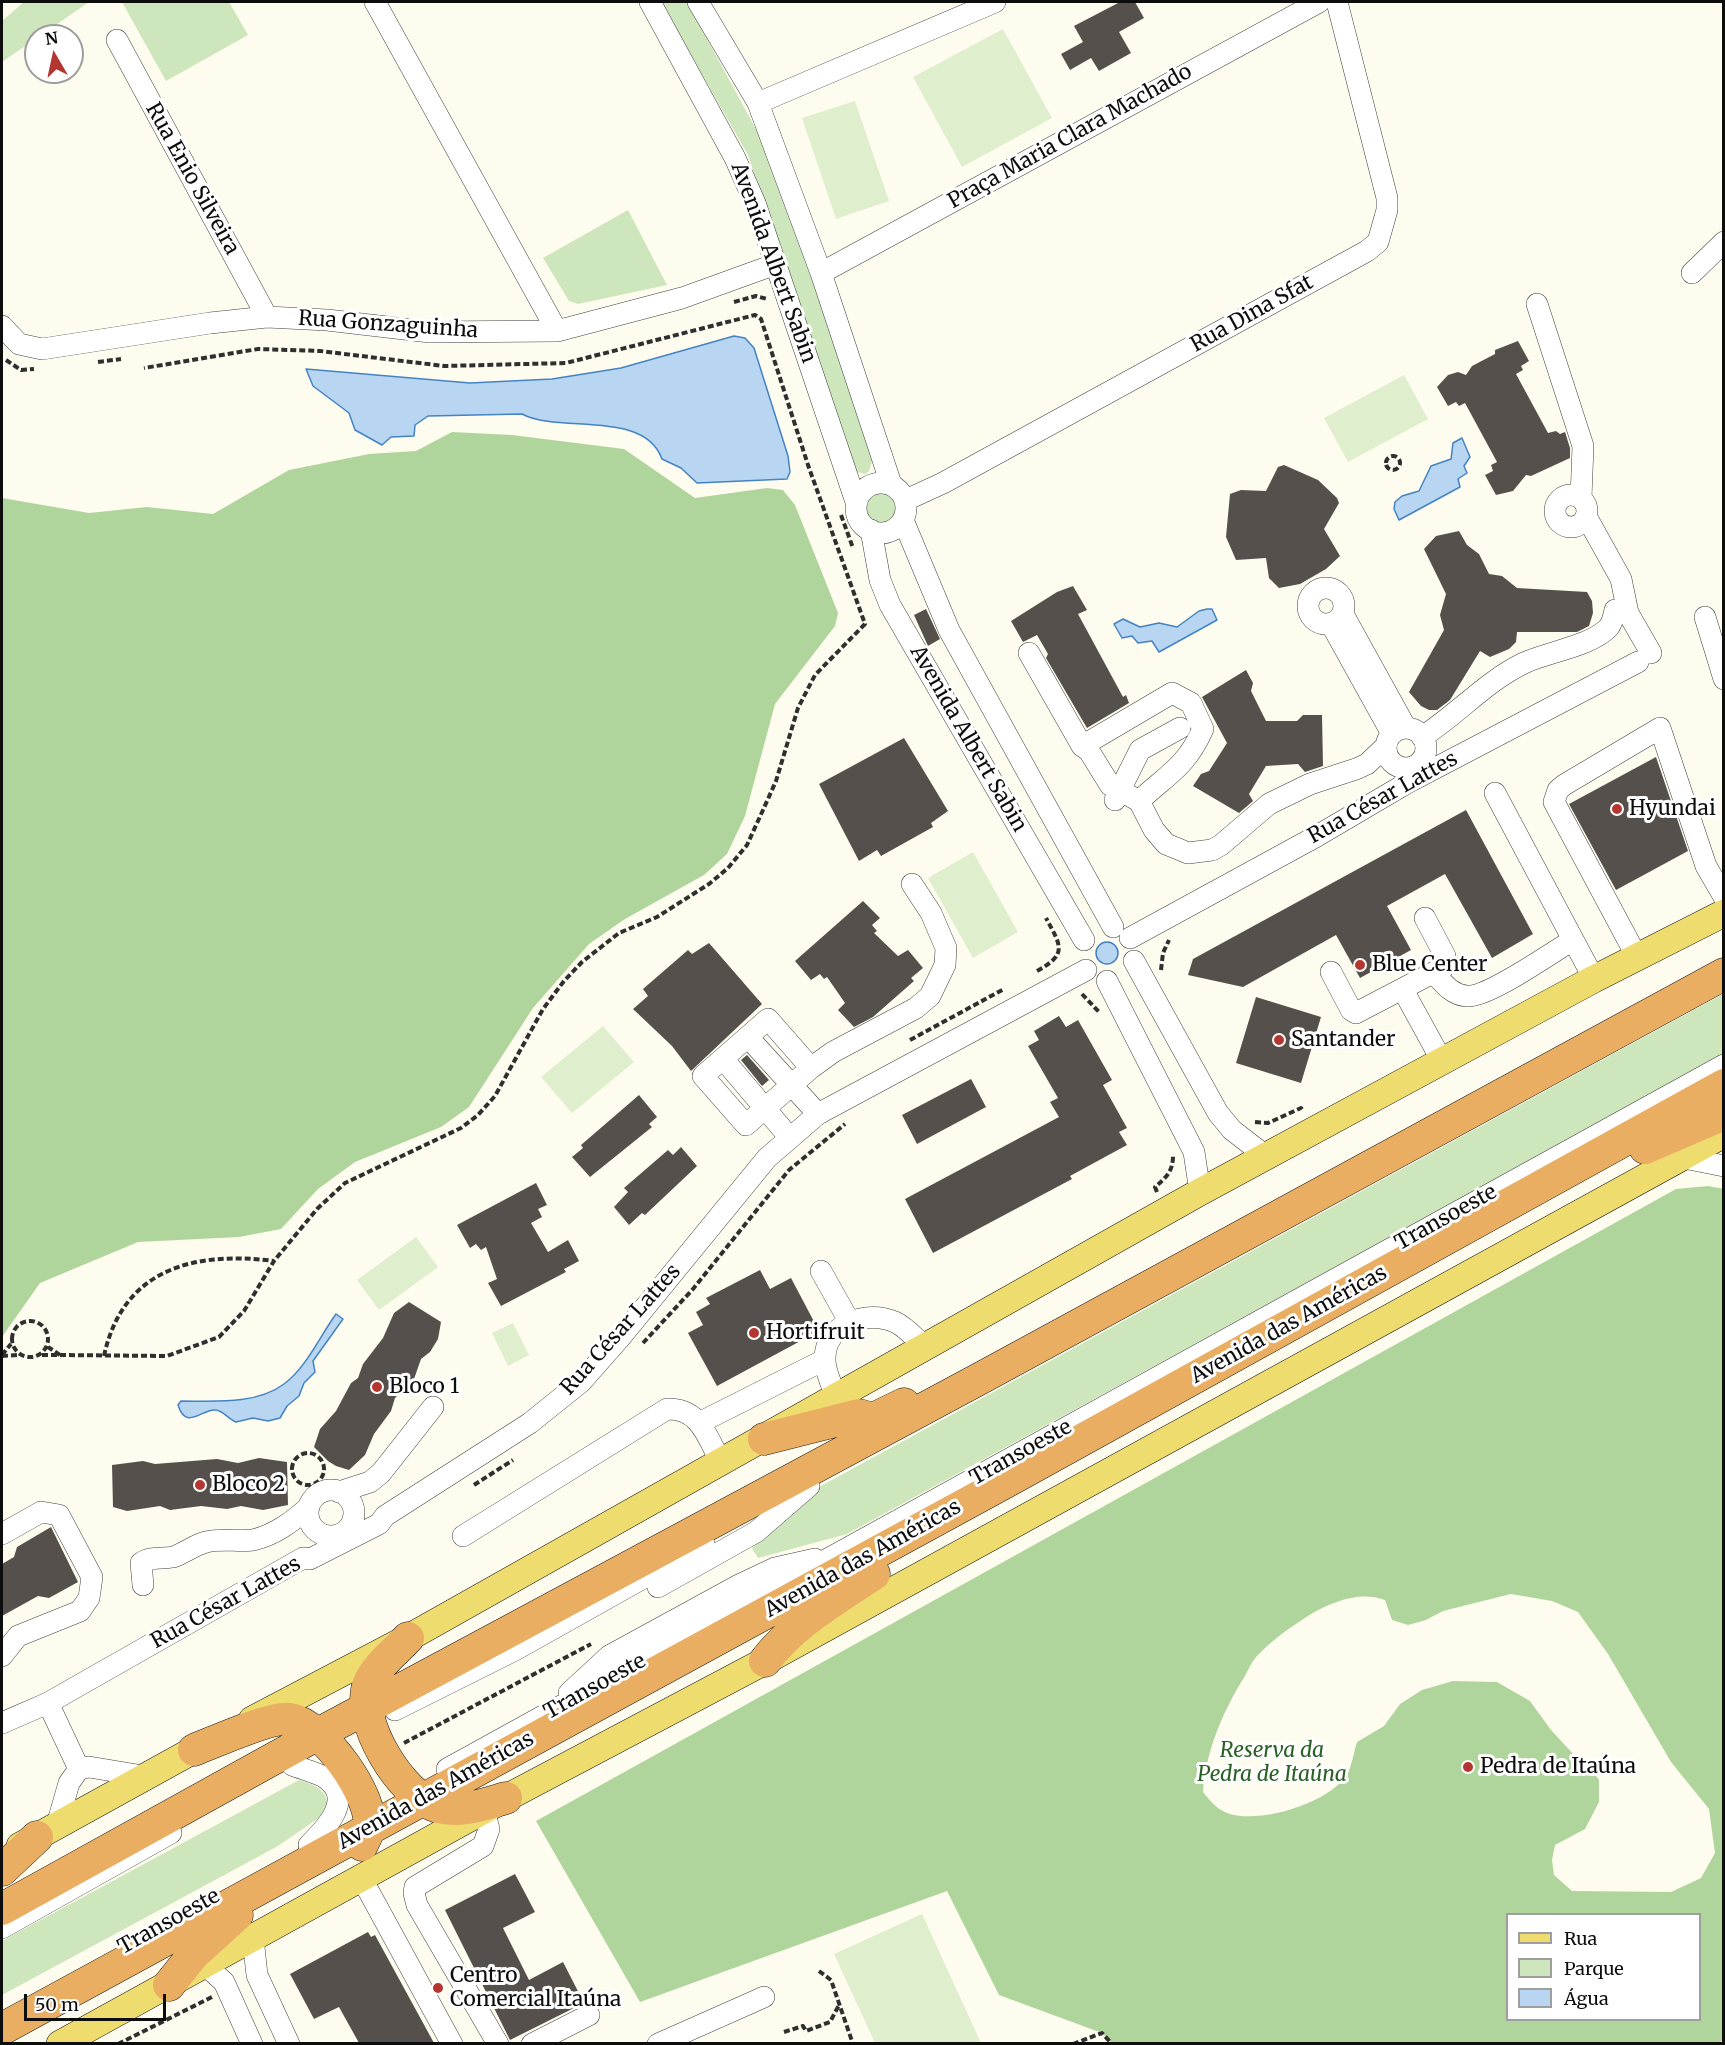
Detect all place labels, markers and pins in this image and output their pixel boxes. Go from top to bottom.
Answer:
place label: Hyundai [1629,796,1716,822]
marker: Hyundai [1610,802,1624,816]
place label: Blue Center [1372,952,1487,978]
marker: Blue Center [1353,958,1367,972]
place label: Santander [1291,1027,1395,1053]
marker: Santander [1272,1033,1286,1047]
place label: Hortifruit [766,1320,865,1346]
marker: Hortifruit [747,1326,761,1340]
place label: Bloco 1 [389,1374,459,1400]
marker: Bloco 1 [370,1380,384,1394]
place label: Bloco 2 [212,1472,285,1498]
marker: Bloco 2 [193,1478,207,1492]
place label: Pedra de Itaúna [1480,1754,1636,1780]
marker: Pedra de Itaúna [1461,1760,1475,1774]
place label: Centro Comercial Itaúna [450,1963,621,2013]
marker: Centro Comercial Itaúna [431,1981,445,1995]

